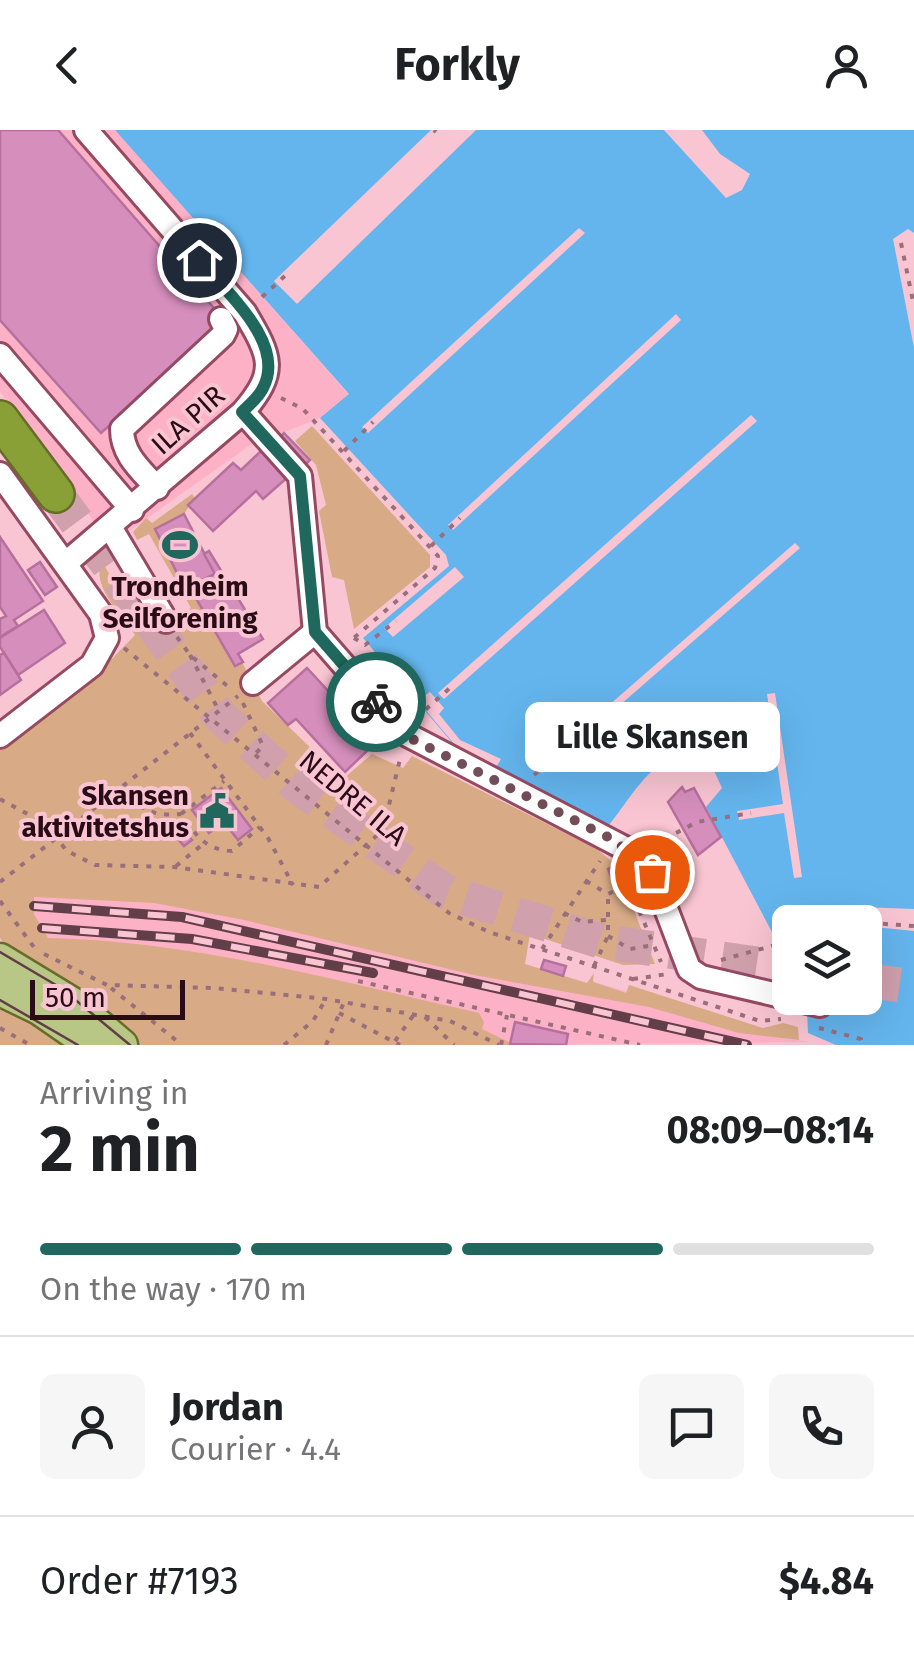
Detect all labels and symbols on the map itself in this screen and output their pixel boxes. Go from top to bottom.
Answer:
pin [157,218,242,303]
street label: ILA PIR [145,379,231,461]
sports icon: Trondheim Seilforening [161,526,199,564]
place label: Trondheim Seilforening [102,570,258,635]
courier [326,652,426,752]
callout: Lille Skansen [524,702,780,772]
street label: NEDRE ILA [293,744,413,852]
place label: Skansen aktivitetshus [21,779,189,844]
public building icon: Skansen aktivitetshus [198,792,236,830]
pin [610,830,695,915]
scale bar [30,975,185,1020]

